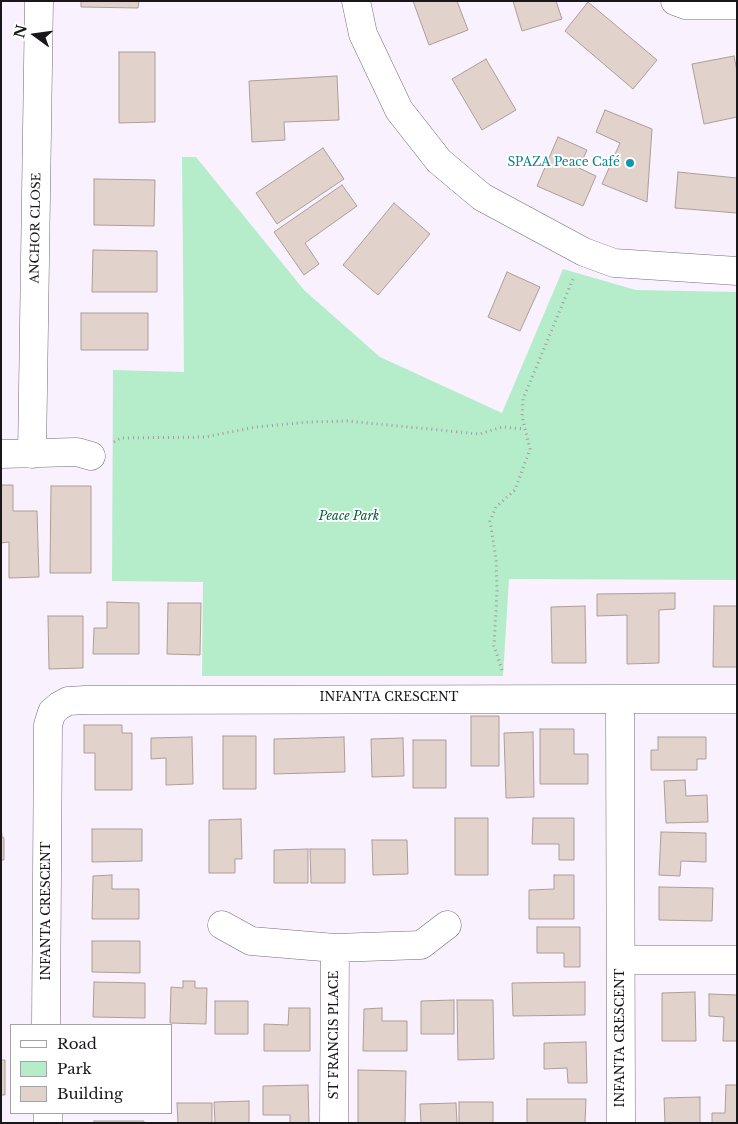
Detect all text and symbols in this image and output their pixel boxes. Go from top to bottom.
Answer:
north arrow [10,10,60,60]
text: N [10,23,31,40]
place label: SPAZA Peace Café [507,156,620,170]
marker: SPAZA Peace Café [624,157,636,169]
street label: ANCHOR CLOSE [28,173,44,283]
park label: Peace Park [319,510,379,524]
street label: INFANTA CRESCENT [320,691,458,705]
street label: INFANTA CRESCENT [40,842,54,980]
street label: INFANTA CRESCENT [614,969,628,1107]
street label: ST FRANCIS PLACE [328,971,342,1099]
legend [10,1024,172,1114]
text: Road [57,1034,97,1053]
text: Park [57,1059,92,1078]
text: Building [57,1084,123,1103]

